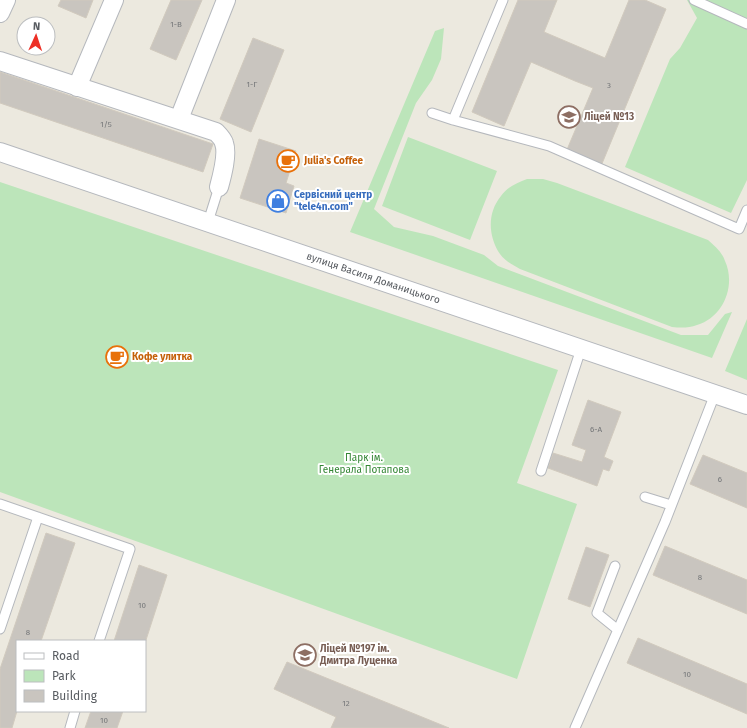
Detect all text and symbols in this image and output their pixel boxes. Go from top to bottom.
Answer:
north arrow [16,16,56,56]
text: N [33,20,40,33]
house number: 1-В [170,20,182,29]
house number: 1-Г [247,80,257,89]
house number: 3 [607,81,611,90]
school or university icon: Ліцей №13 [556,104,582,130]
place label: Ліцей №13 [584,111,634,123]
house number: 1/5 [100,120,112,129]
cafe icon: Julia's Coffee [275,148,301,174]
place label: Julia's Coffee [303,155,363,167]
shop icon: Сервісний центр "tele4n.com" [265,188,291,214]
place label: Сервісний центр "tele4n.com" [294,189,372,213]
street label: вулиця Василя Доманицького [305,250,442,307]
cafe icon: Кофе улитка [104,344,130,370]
place label: Кофе улитка [132,351,193,363]
house number: 6-А [590,425,602,434]
park label: Парк ім. Генерала Потапова [319,451,409,476]
house number: 6 [718,475,722,484]
house number: 8 [698,573,703,582]
house number: 10 [138,601,146,610]
house number: 8 [26,628,31,637]
legend [16,640,146,712]
school or university icon: Ліцей №197 ім. Дмитра Луценка [292,642,318,668]
place label: Ліцей №197 ім. Дмитра Луценка [319,643,398,667]
text: Road [52,649,80,663]
text: Park [52,669,76,683]
house number: 10 [683,670,691,679]
text: Building [52,689,98,703]
house number: 12 [342,699,350,708]
house number: 10 [100,716,108,725]

